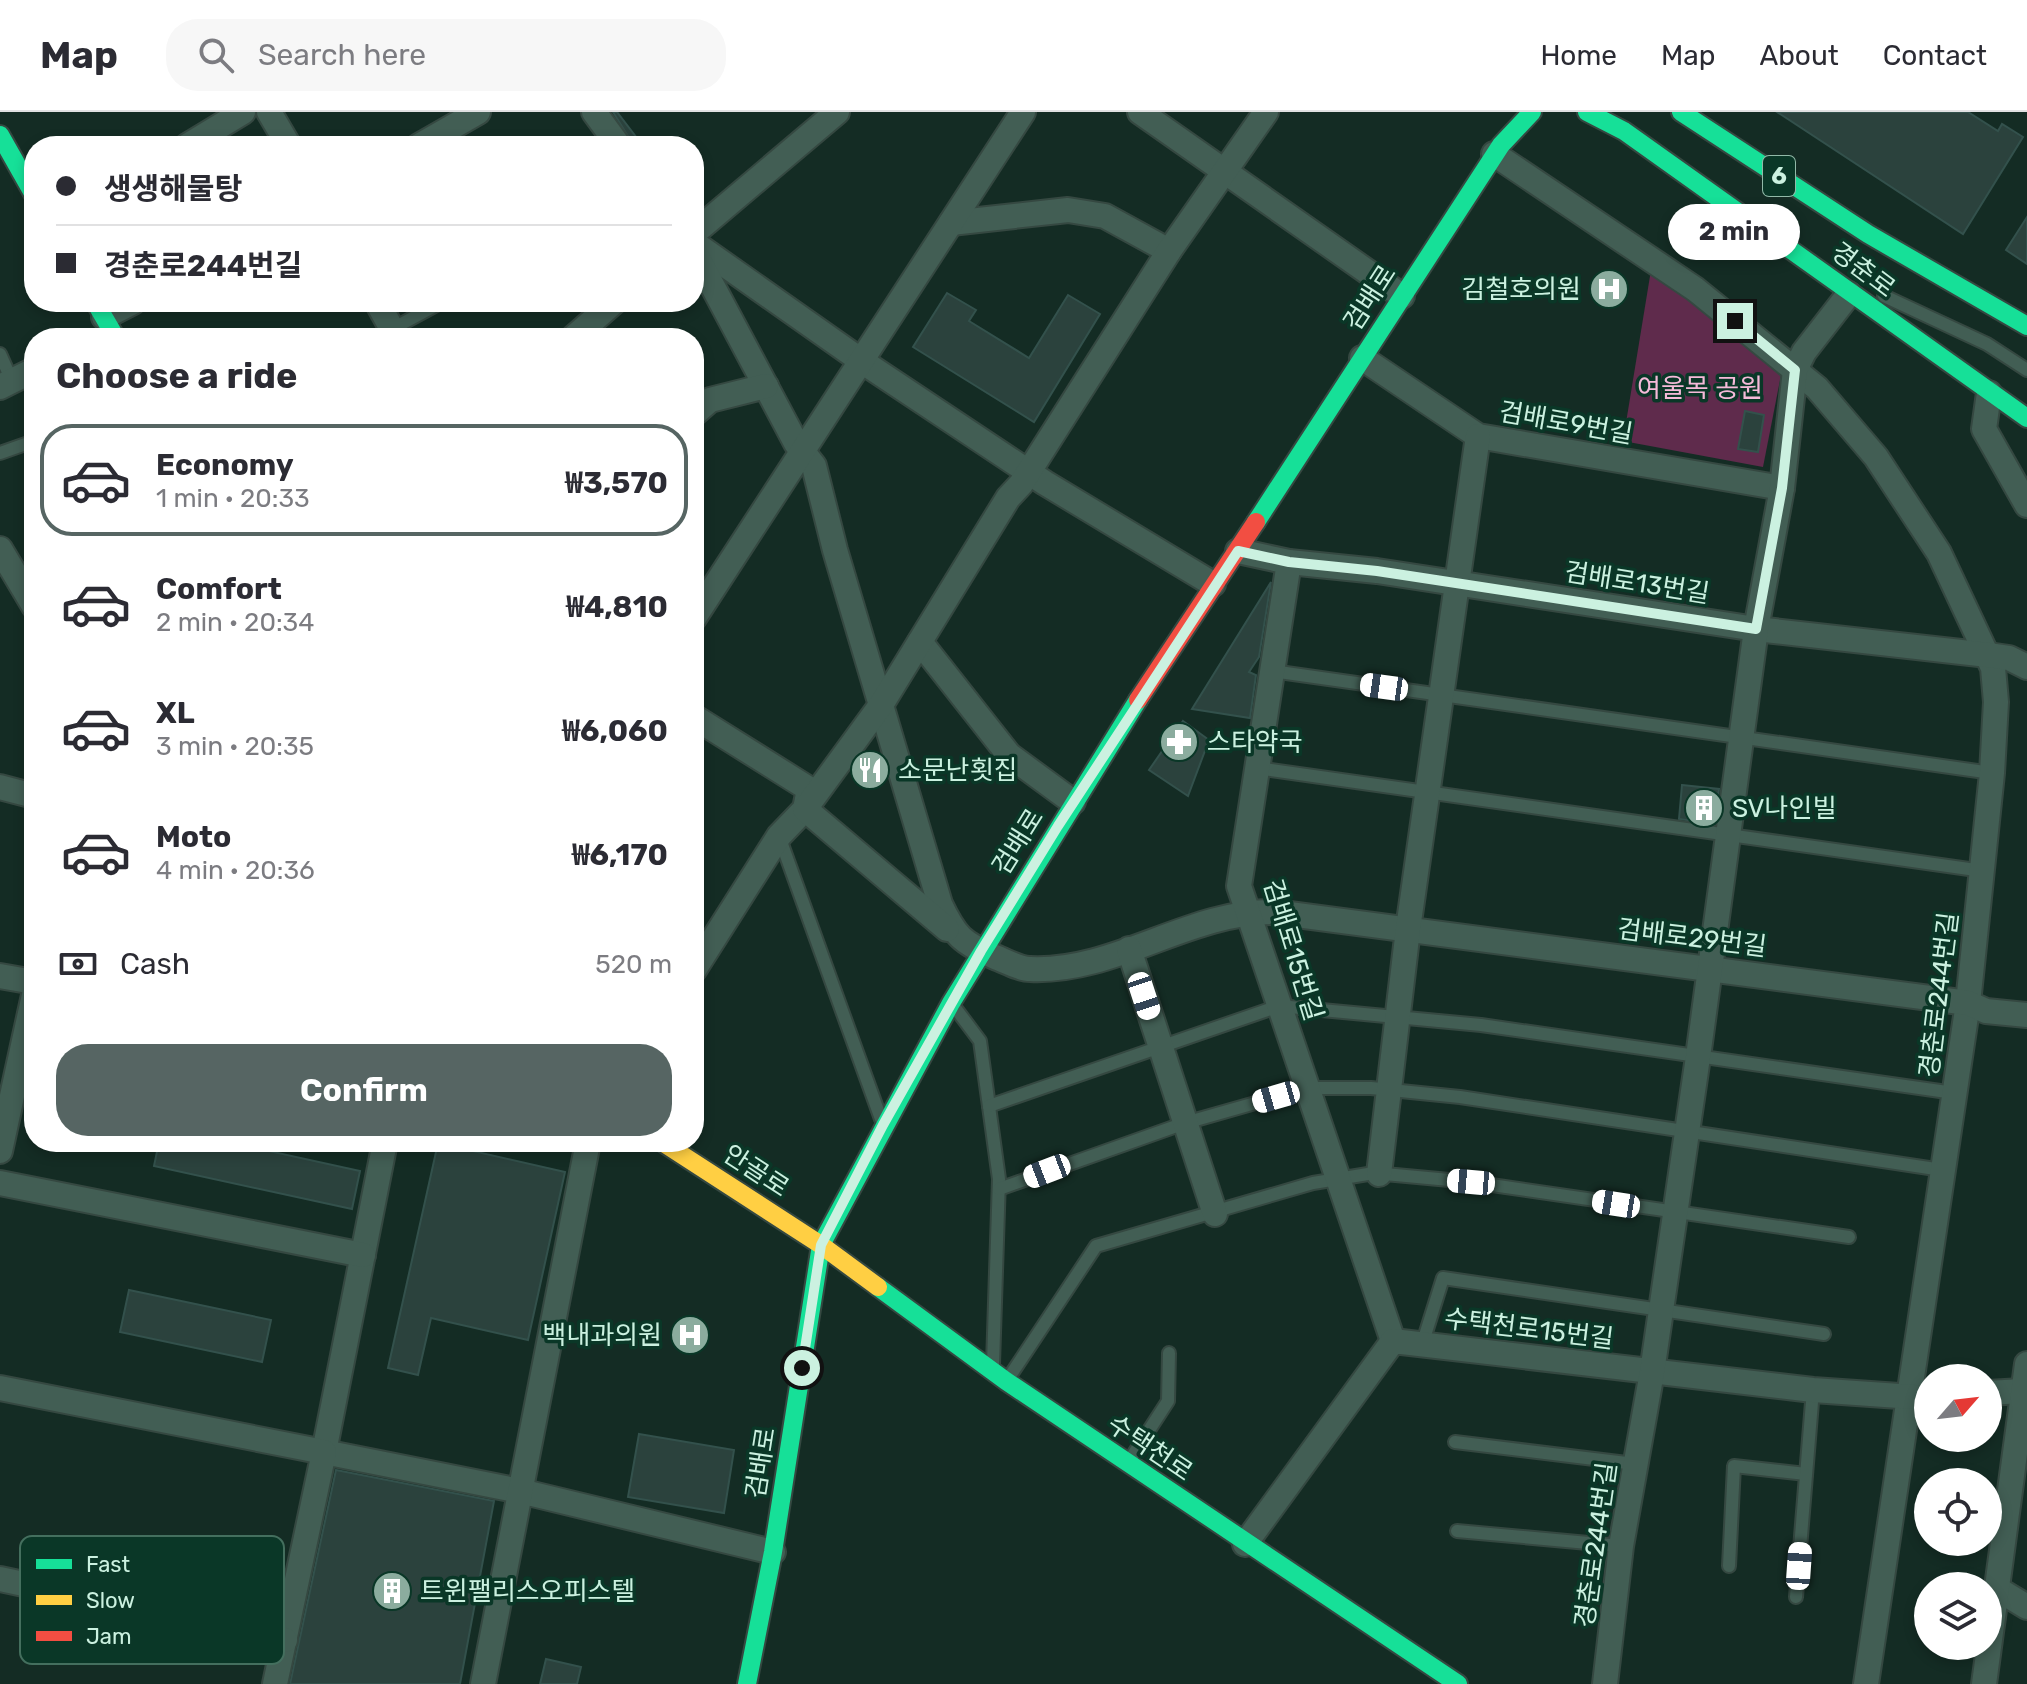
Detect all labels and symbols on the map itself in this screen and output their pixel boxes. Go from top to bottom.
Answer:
road number: 6 [1763,156,1795,196]
callout: 2 min [1669,205,1801,261]
street label: 경춘로 [1825,236,1901,304]
street label: 검배로 [1337,259,1403,337]
hospital icon: 김철호의원 [1588,268,1630,310]
place label: 김철호의원 [1461,274,1581,305]
route end [1717,303,1753,339]
park label: 여울목 공원 [1637,373,1763,404]
street label: 검배로9번길 [1497,396,1635,450]
street label: 검배로13번길 [1562,556,1712,610]
car [1359,672,1409,702]
pharmacy icon: 스타약국 [1158,721,1200,763]
place label: 스타약국 [1207,727,1303,758]
restaurant icon: 소문난횟집 [849,749,891,791]
place label: 소문난횟집 [898,755,1018,786]
building icon: SV나인빌 [1683,787,1725,829]
place label: SV나인빌 [1732,793,1836,824]
street label: 검배로 [986,803,1050,881]
street label: 검배로15번길 [1257,876,1329,1024]
street label: 경춘로244번길 [1913,910,1965,1080]
street label: 검배로29번길 [1616,913,1768,963]
car [1125,969,1163,1023]
car [1250,1079,1302,1115]
street label: 안골로 [717,1138,795,1204]
car [1020,1151,1074,1191]
car [1446,1168,1496,1196]
car [1590,1188,1642,1220]
street label: 수택천로15번길 [1443,1303,1615,1355]
hospital icon: 백내과의원 [669,1314,711,1356]
place label: 백내과의원 [542,1320,662,1351]
route start [784,1350,820,1386]
north arrow [1914,1364,2002,1452]
street label: 수택천로 [1102,1408,1198,1488]
street label: 검배로 [740,1425,782,1501]
street label: 경춘로244번길 [1569,1460,1623,1630]
legend [20,1536,284,1664]
car [1785,1541,1813,1591]
text: Fast [86,1551,131,1578]
building icon: 트윈팰리스오피스텔 [371,1570,413,1612]
place label: 트윈팰리스오피스텔 [420,1576,635,1607]
text: Slow [86,1587,135,1614]
text: Jam [86,1623,132,1650]

